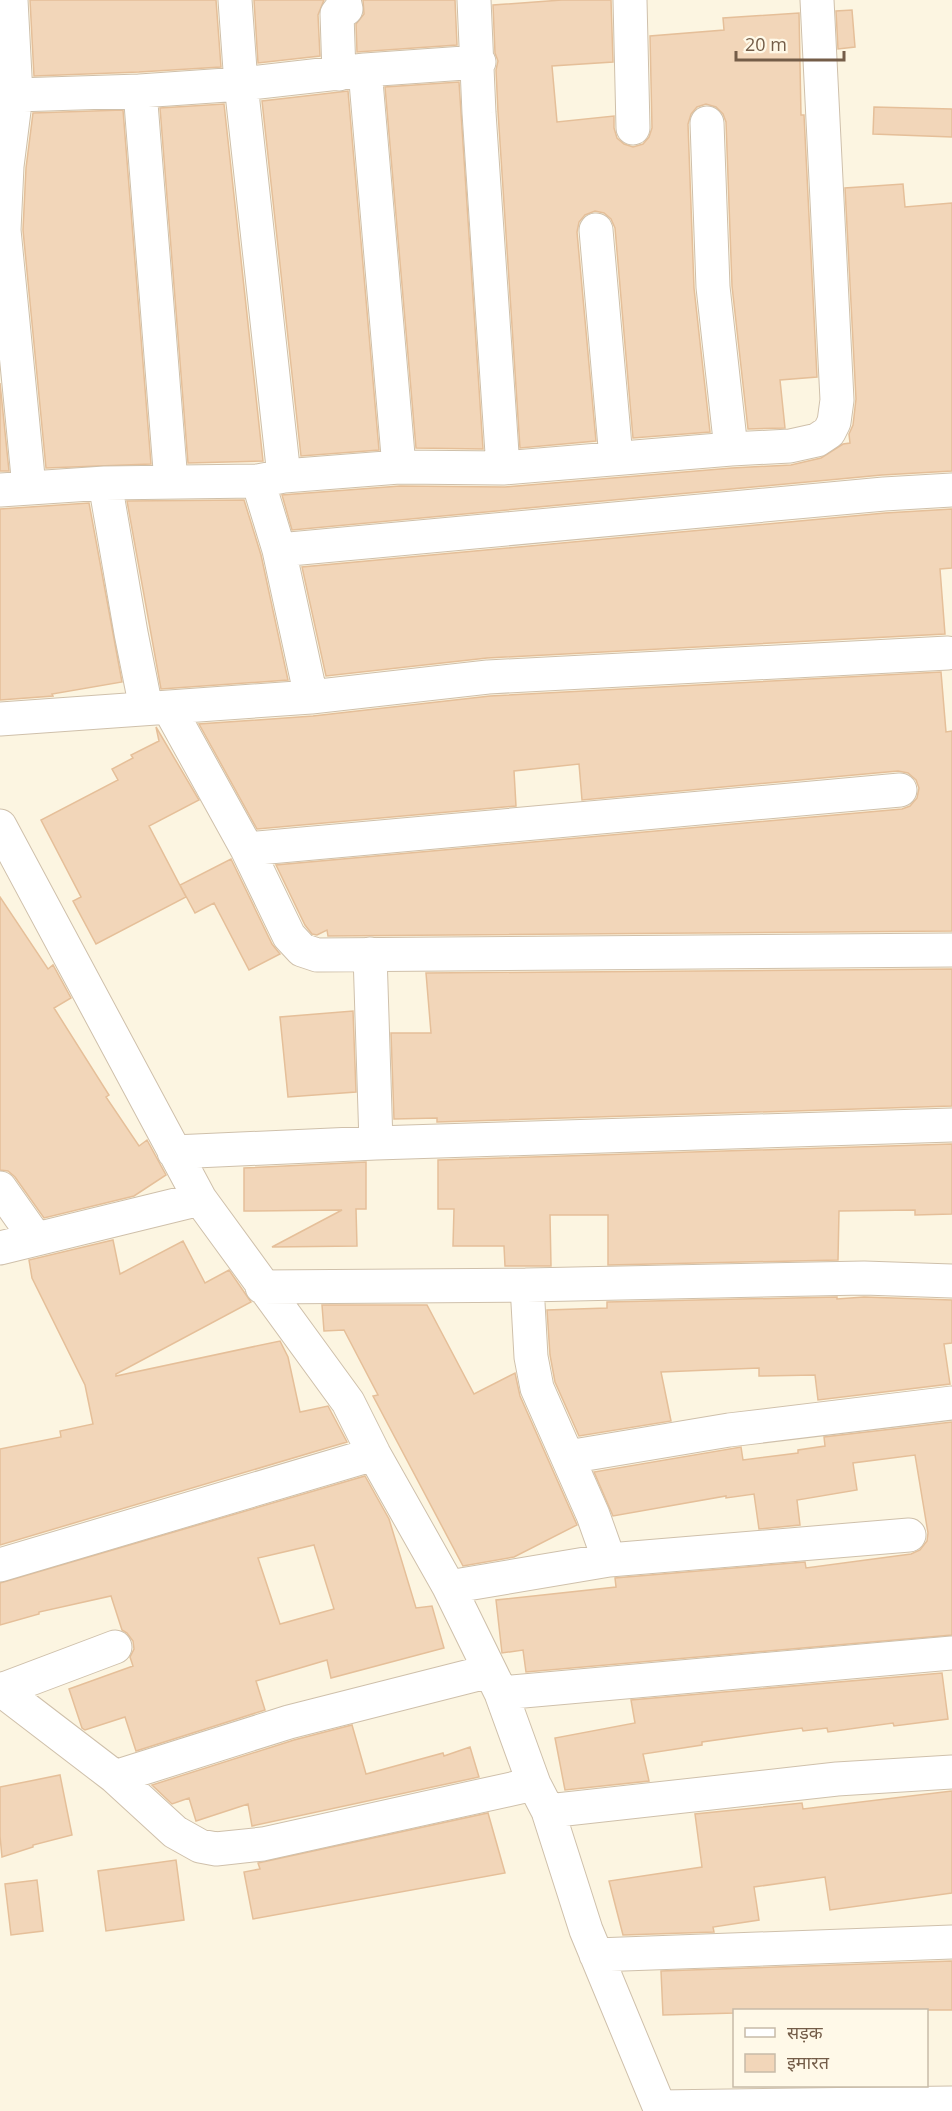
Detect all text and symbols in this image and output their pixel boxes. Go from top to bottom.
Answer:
scale bar [736,24,844,62]
text: 20 m [745,32,787,56]
legend [733,2009,928,2087]
text: सड़क [787,2020,824,2044]
text: इमारत [787,2050,830,2074]

